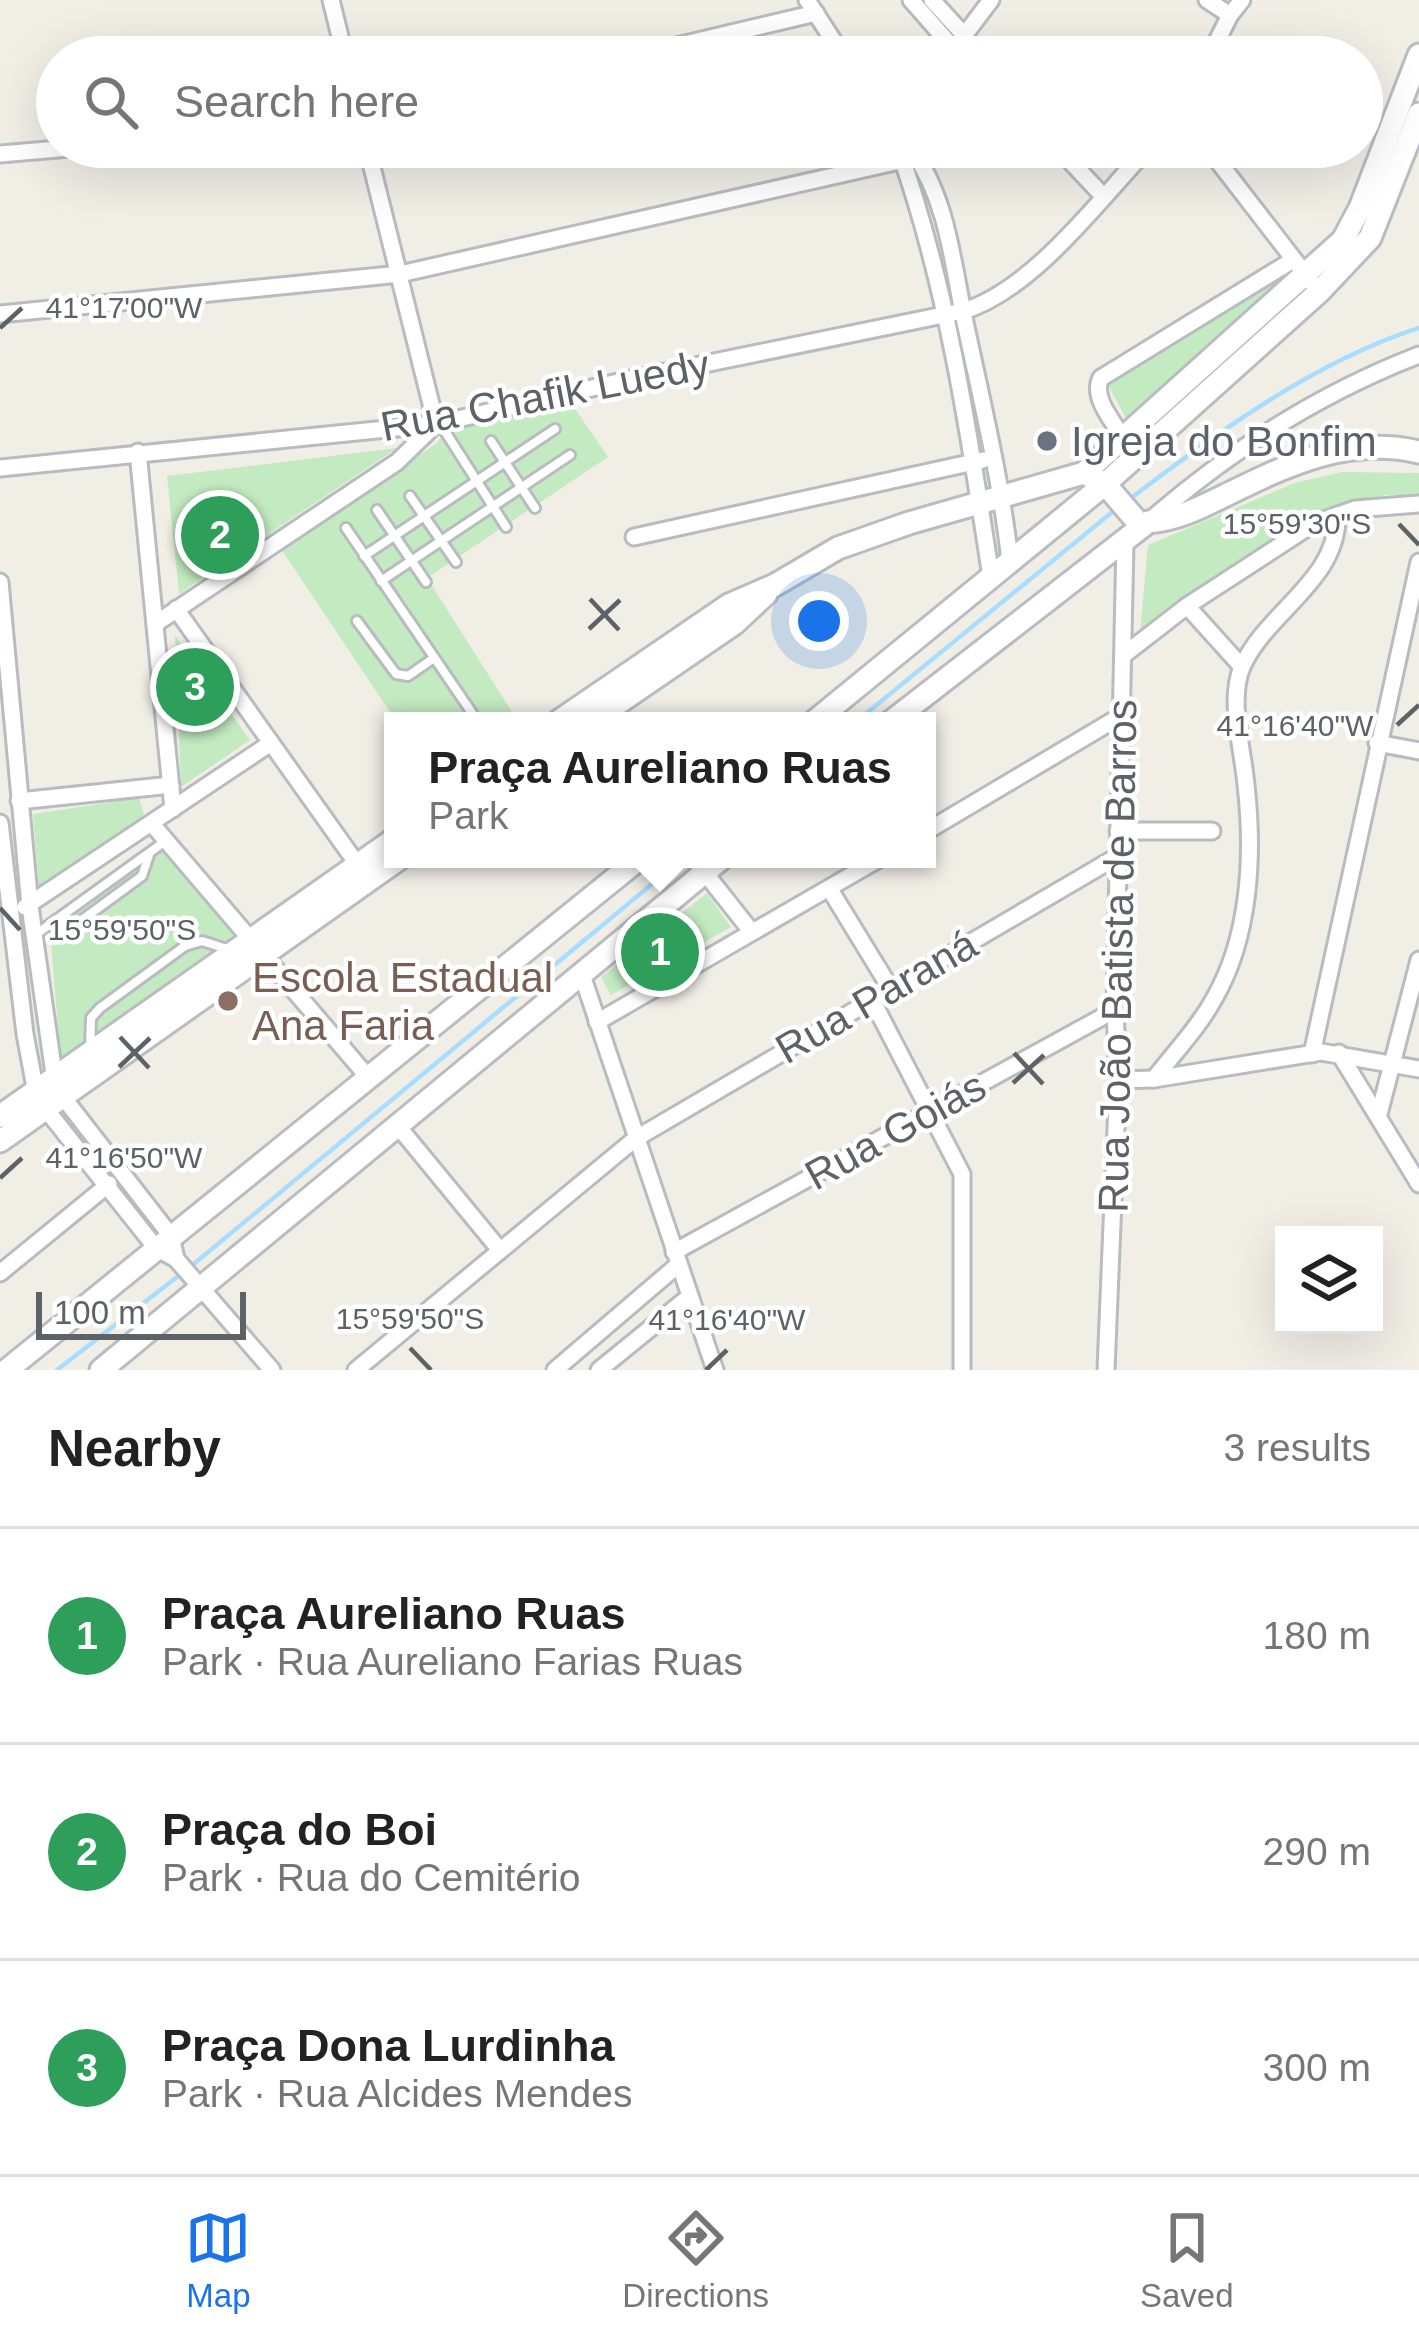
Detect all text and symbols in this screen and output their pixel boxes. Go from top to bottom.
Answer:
search box [36,36,1383,168]
icon: search [78,69,144,135]
text: Search here [174,76,419,127]
text: 41°17'00"W [46,291,203,324]
street label: Rua Chafik Luedy [377,341,713,450]
place label: Igreja do Bonfim [1071,418,1377,465]
marker: Igreja do Bonfim [1034,428,1060,454]
pin: 2 [181,490,259,580]
text: 15°59'30"S [1223,507,1371,540]
your location [789,591,849,651]
pin: 3 [156,642,234,732]
street label: Rua João Batista de Barros [1090,699,1145,1213]
text: 41°16'40"W [1217,709,1374,742]
popup [384,712,936,868]
text: Praça Aureliano Ruas [428,742,892,793]
text: Park [428,794,508,837]
pin: 1 [621,907,699,997]
text: 15°59'50"S [48,913,196,946]
street label: Rua Paraná [767,920,986,1073]
place label: Escola Estadual Ana Faria [252,954,553,1049]
marker: Escola Estadual Ana Faria [215,988,241,1014]
street label: Rua Goiás [797,1062,993,1199]
text: 41°16'50"W [46,1141,203,1174]
map controls [1275,1226,1383,1334]
button: layers [1275,1226,1383,1334]
scale bar [36,1286,246,1339]
text: 100 m [54,1294,146,1331]
text: 15°59'50"S [336,1302,484,1335]
text: 41°16'40"W [649,1303,806,1336]
text: Nearby [48,1420,221,1477]
text: 3 results [1224,1426,1371,1469]
text: Praça Aureliano Ruas [162,1588,626,1639]
text: 1 [76,1614,98,1657]
text: 180 m [1263,1614,1371,1657]
text: Park · Rua Aureliano Farias Ruas [162,1640,743,1683]
text: Praça do Boi [162,1804,437,1855]
text: 2 [76,1830,98,1873]
text: 290 m [1263,1830,1371,1873]
text: Park · Rua do Cemitério [162,1856,580,1899]
text: Praça Dona Lurdinha [162,2020,615,2071]
text: 3 [76,2046,98,2089]
text: 300 m [1263,2046,1371,2089]
text: Park · Rua Alcides Mendes [162,2072,632,2115]
tab: Map [185,2205,251,2315]
tab: Directions [622,2205,769,2315]
tab: Saved [1140,2205,1234,2315]

